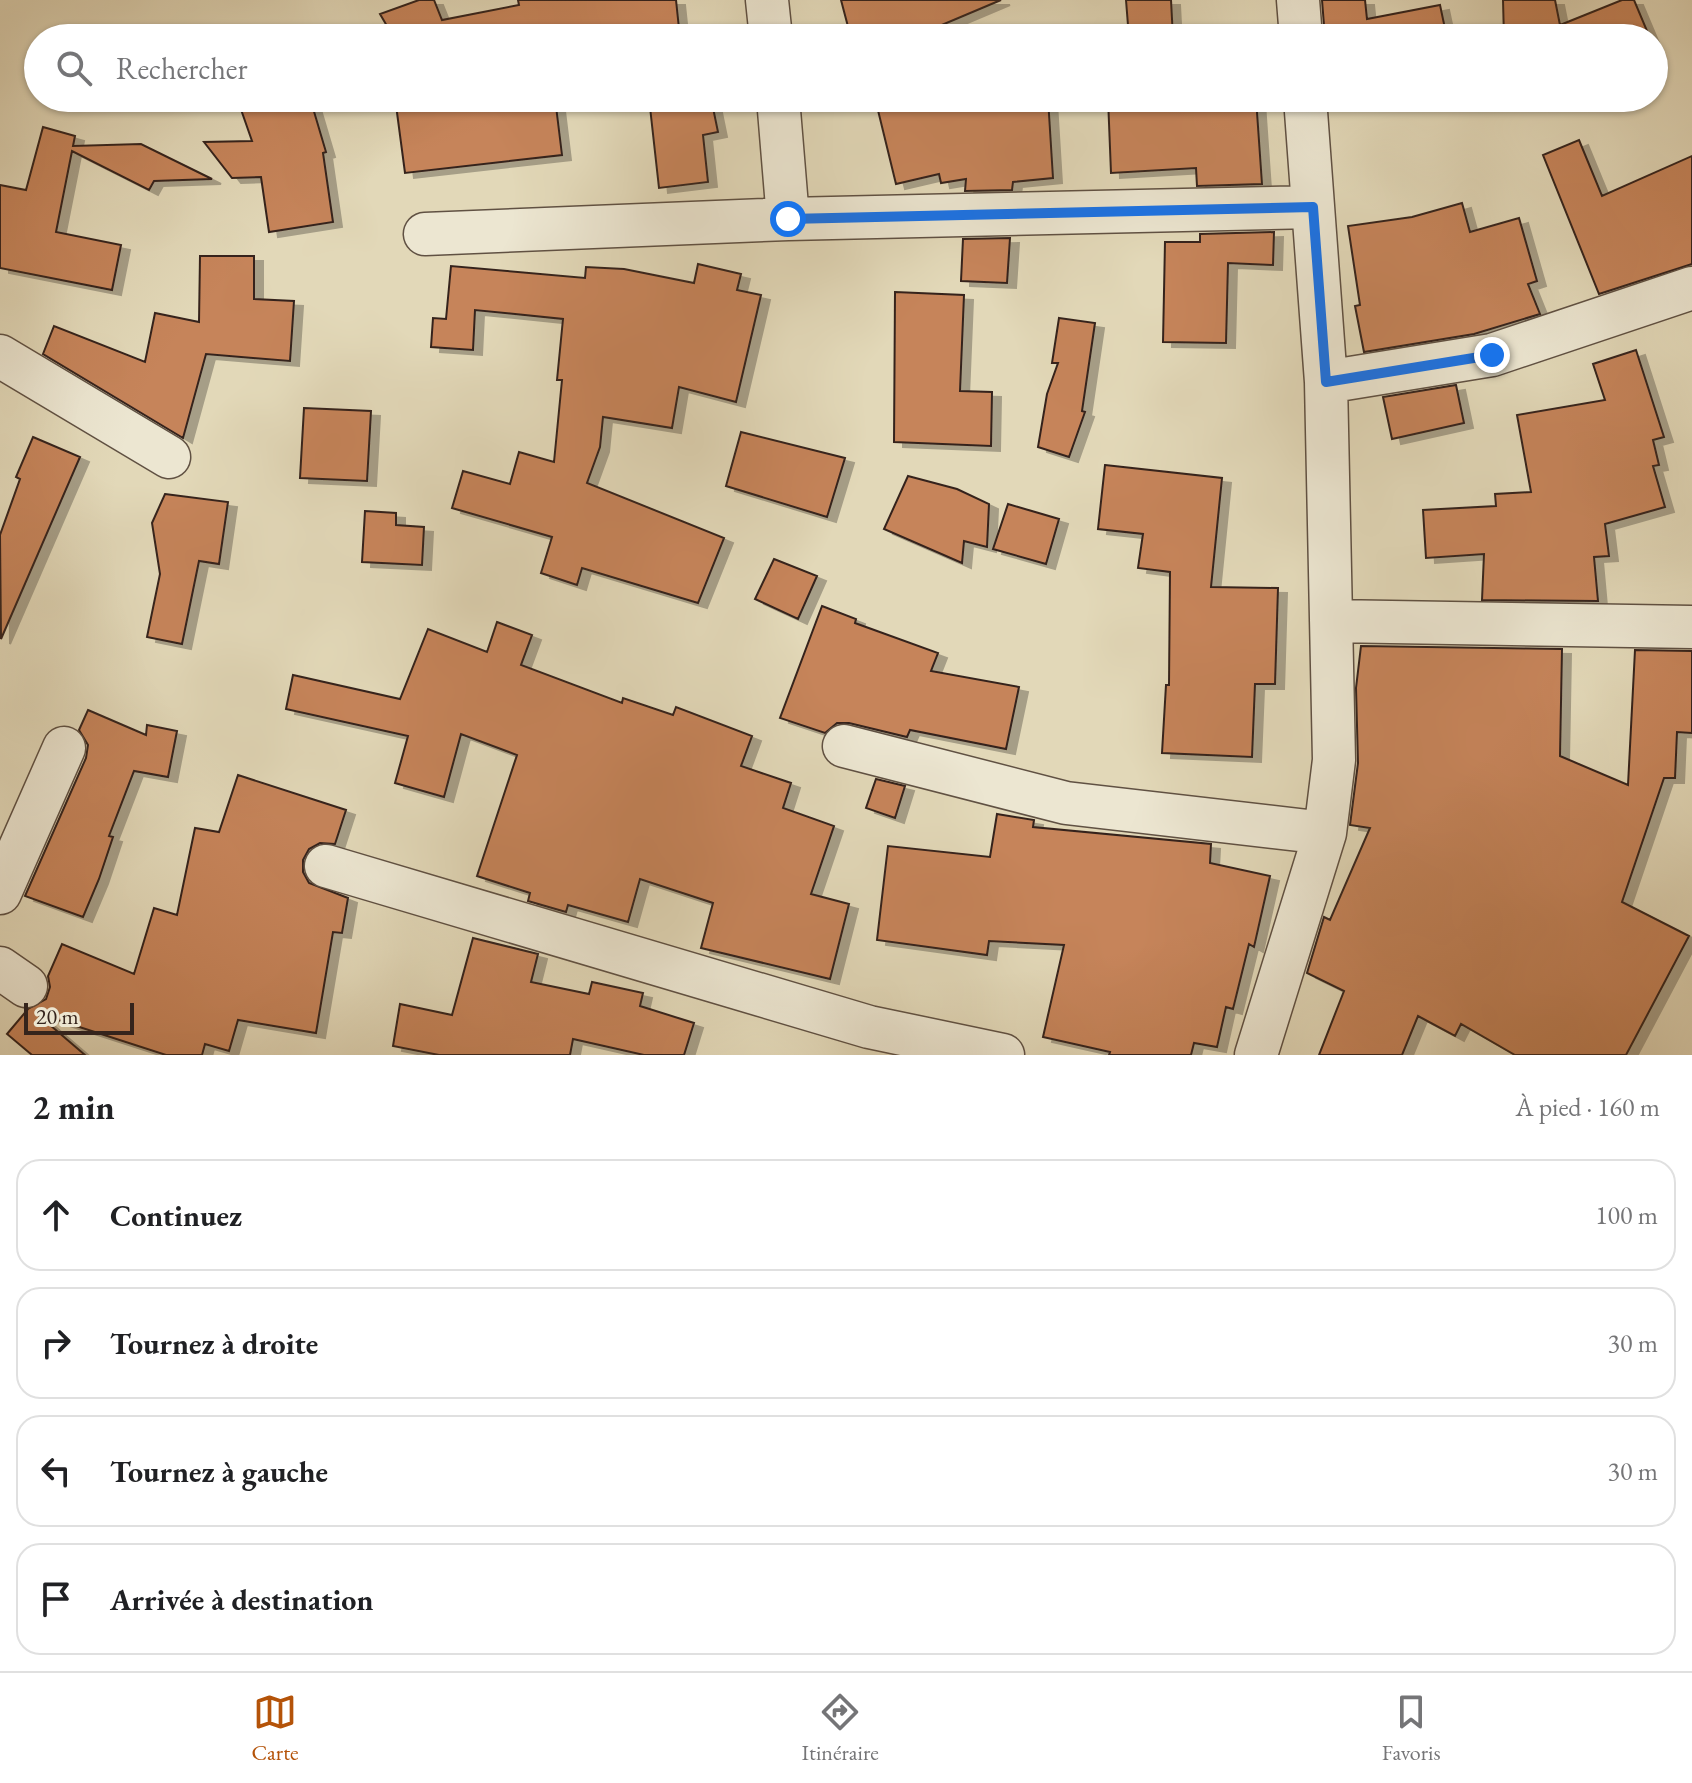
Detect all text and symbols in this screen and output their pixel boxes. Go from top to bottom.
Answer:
search box [24,24,1668,112]
icon: search [52,46,96,90]
text: Rechercher [116,49,248,88]
route start [770,201,806,237]
route end [1474,337,1510,373]
scale bar [24,999,134,1035]
text: 20 m [36,1002,79,1031]
text: 2 min [32,1085,115,1129]
text: À pied · 160 m [1515,1090,1660,1124]
icon: ahead [34,1193,78,1237]
text: Continuez [110,1196,242,1235]
text: 100 m [1595,1198,1658,1232]
icon: right [34,1321,78,1365]
text: Tournez à droite [110,1324,318,1363]
text: 30 m [1608,1326,1658,1360]
icon: left [34,1449,78,1493]
text: Tournez à gauche [110,1452,328,1491]
text: 30 m [1608,1454,1658,1488]
icon: arrive [34,1577,78,1621]
text: Arrivée à destination [110,1580,373,1619]
tab: Carte [251,1690,299,1767]
tab: Itinéraire [802,1690,879,1767]
tab: Favoris [1382,1690,1441,1767]

